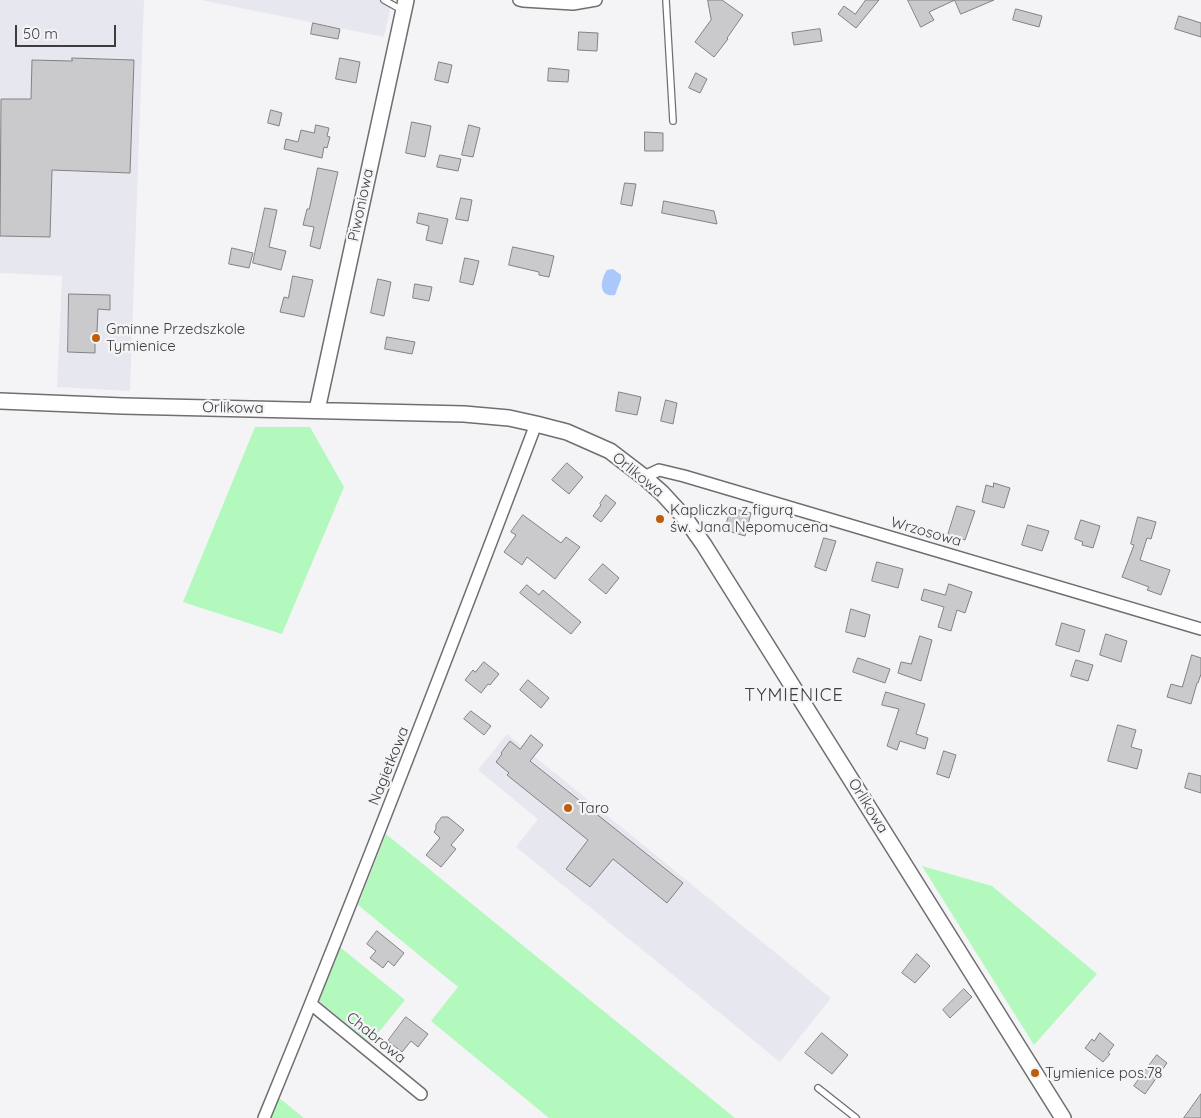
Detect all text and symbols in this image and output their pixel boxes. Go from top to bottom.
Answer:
scale bar [18,15,119,47]
text: 50 m [23,24,58,43]
street label: Piwoniowa [345,167,377,243]
place label: Gminne Przedszkole Tymienice [106,320,245,355]
marker: Gminne Przedszkole Tymienice [90,332,102,344]
street label: Orlikowa [202,398,264,418]
street label: Orlikowa [609,449,667,501]
place label: Kapliczka z figurą św. Jana Nepomucena [670,501,828,536]
marker: Kapliczka z figurą św. Jana Nepomucena [654,513,666,525]
street label: Wrzosowa [889,513,963,551]
district label: TYMIENICE [743,685,845,707]
street label: Nagietkowa [365,724,413,808]
street label: Orlikowa [844,775,892,837]
place label: Taro [578,799,609,817]
marker: Taro [562,802,574,814]
street label: Chabrowa [343,1009,409,1067]
place label: Tymienice pos.78 [1045,1064,1162,1082]
marker: Tymienice pos.78 [1029,1067,1041,1079]

